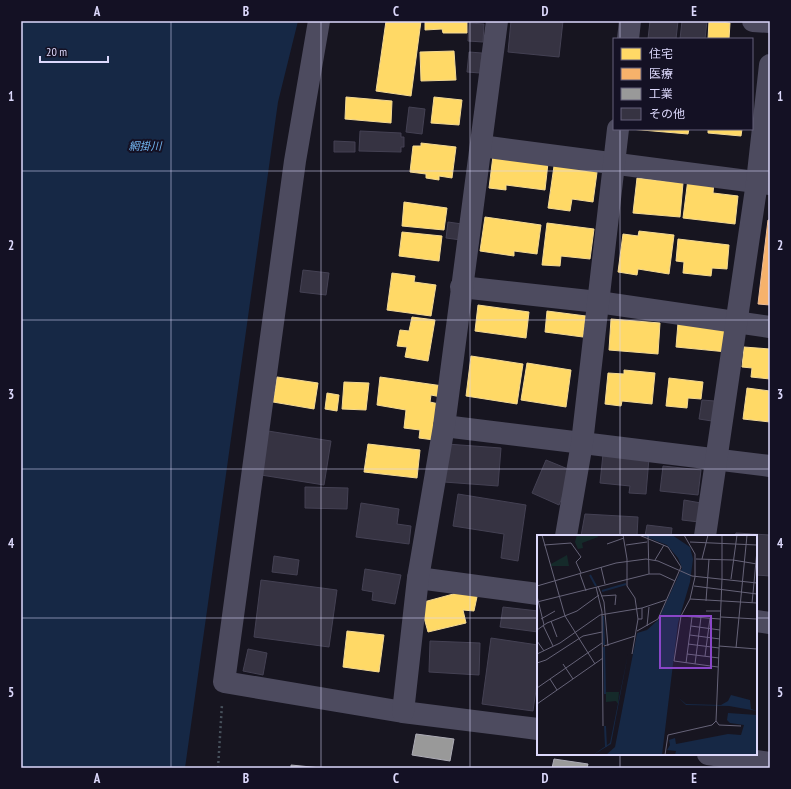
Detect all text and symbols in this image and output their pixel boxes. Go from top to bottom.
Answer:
text: A [93,3,101,20]
text: B [243,3,249,20]
text: C [393,3,399,20]
text: D [542,3,549,20]
text: E [691,3,697,20]
scale bar [40,38,108,64]
legend [613,38,753,130]
text: 20 m [46,44,67,59]
text: 住宅 [649,46,673,61]
text: 医療 [649,66,673,81]
text: 工業 [649,86,673,101]
text: 1 [8,88,14,105]
text: 1 [777,88,783,105]
text: その他 [649,106,685,121]
water label: 網掛川 [129,139,162,153]
text: 2 [8,237,14,254]
text: 2 [777,237,783,254]
text: 3 [8,386,14,403]
text: 3 [777,386,783,403]
text: 4 [8,535,15,552]
inset map [537,535,757,755]
text: 4 [777,535,784,552]
text: 5 [8,684,14,701]
text: 5 [777,684,783,701]
text: A [93,770,101,787]
text: B [243,770,249,787]
text: C [393,770,399,787]
text: D [542,770,549,787]
text: E [691,770,697,787]

